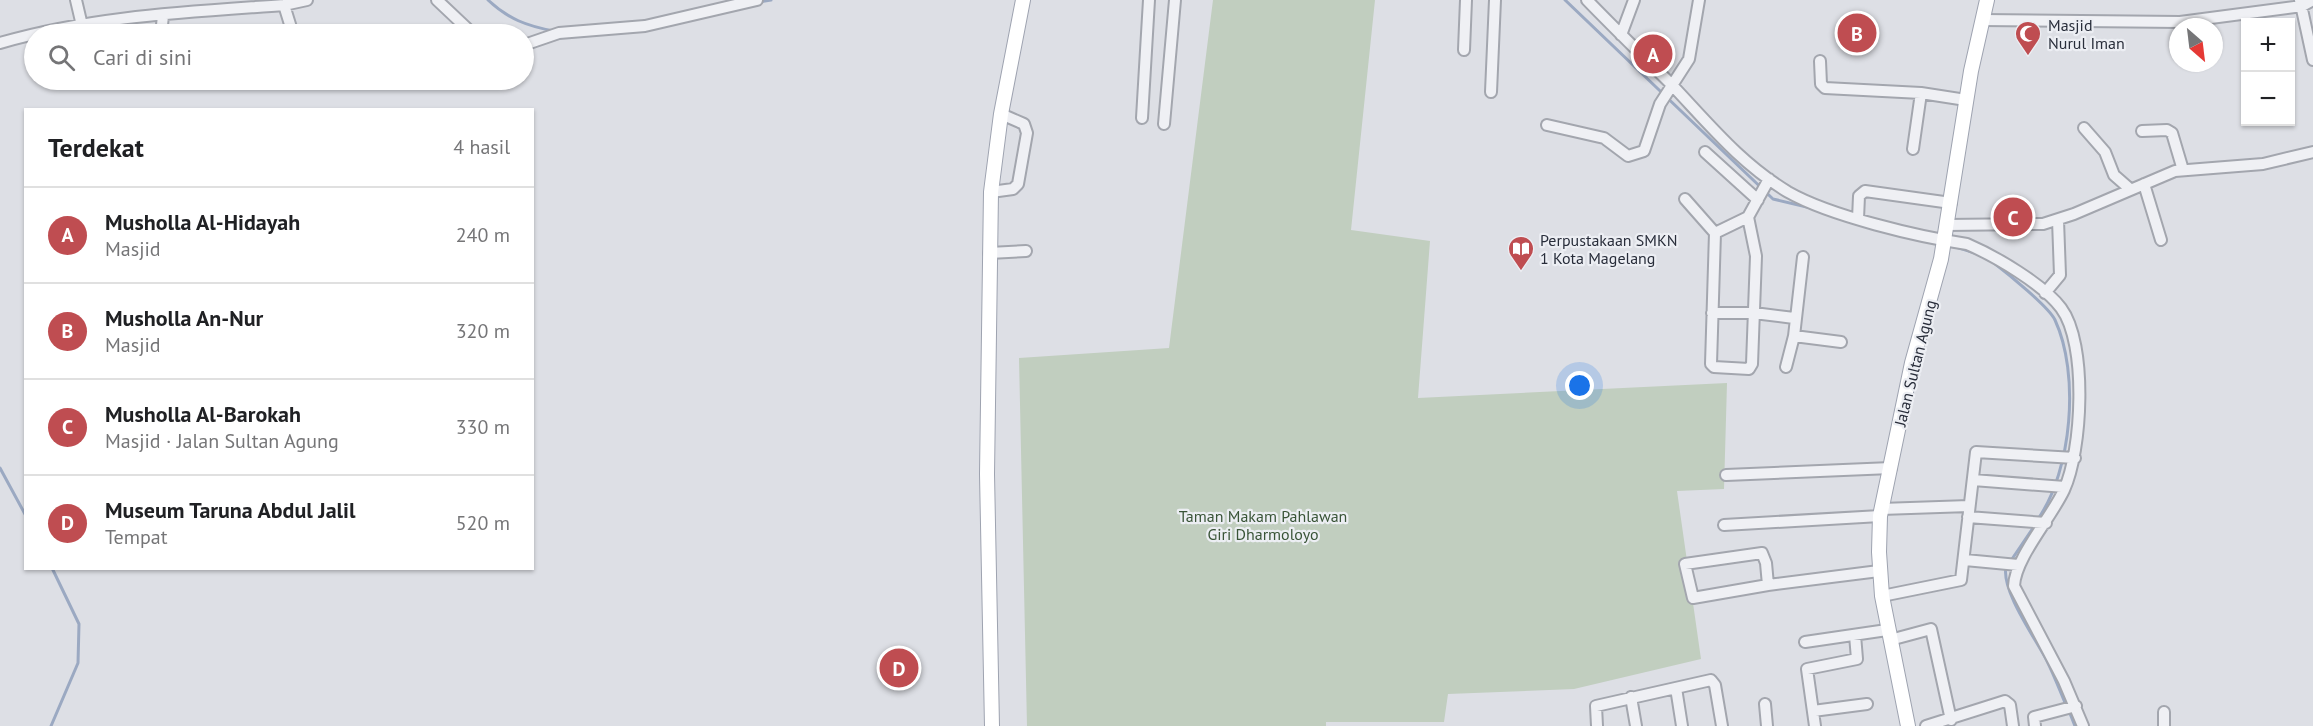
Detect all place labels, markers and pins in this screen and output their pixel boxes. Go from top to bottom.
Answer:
pin: B [1838,10,1876,56]
place label: Masjid Nurul Iman [2048,15,2125,53]
mosque icon: Masjid Nurul Iman [2013,19,2043,57]
pin: A [1634,32,1672,76]
pin: C [1994,194,2032,240]
place label: Perpustakaan SMKN 1 Kota Magelang [1540,230,1678,268]
library icon: Perpustakaan SMKN 1 Kota Magelang [1506,234,1536,272]
pin: D [880,646,918,690]

